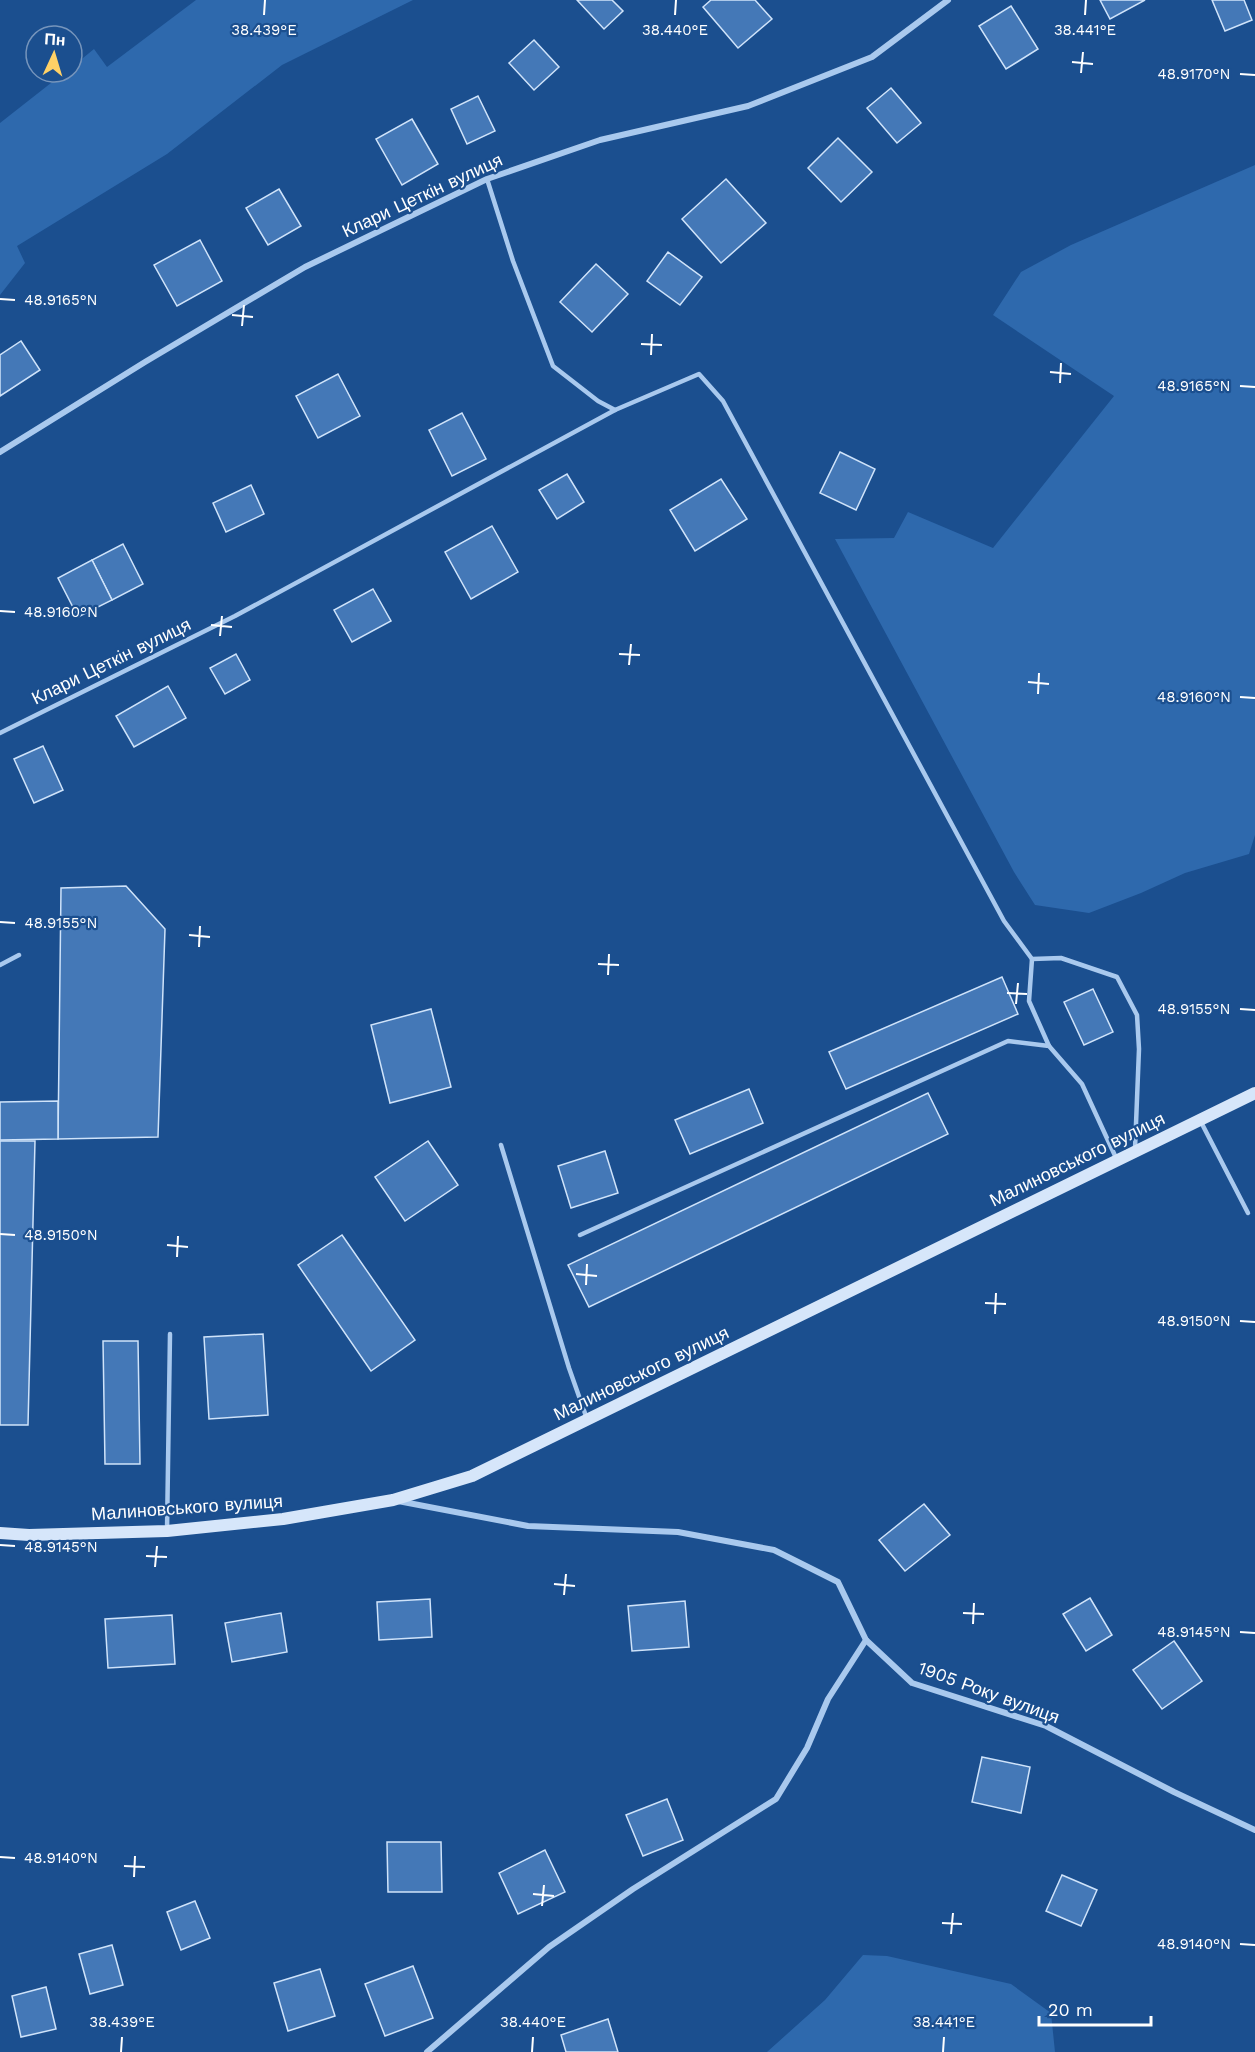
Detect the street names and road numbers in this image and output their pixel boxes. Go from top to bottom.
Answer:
street label: Клари Цеткін вулиця [338,149,506,241]
street label: Клари Цеткін вулиця [28,613,194,709]
street label: Малиновського вулиця [986,1107,1168,1211]
street label: Малиновського вулиця [550,1321,732,1425]
street label: Малиновського вулиця [90,1490,284,1524]
street label: 1905 Року вулиця [916,1657,1062,1727]

